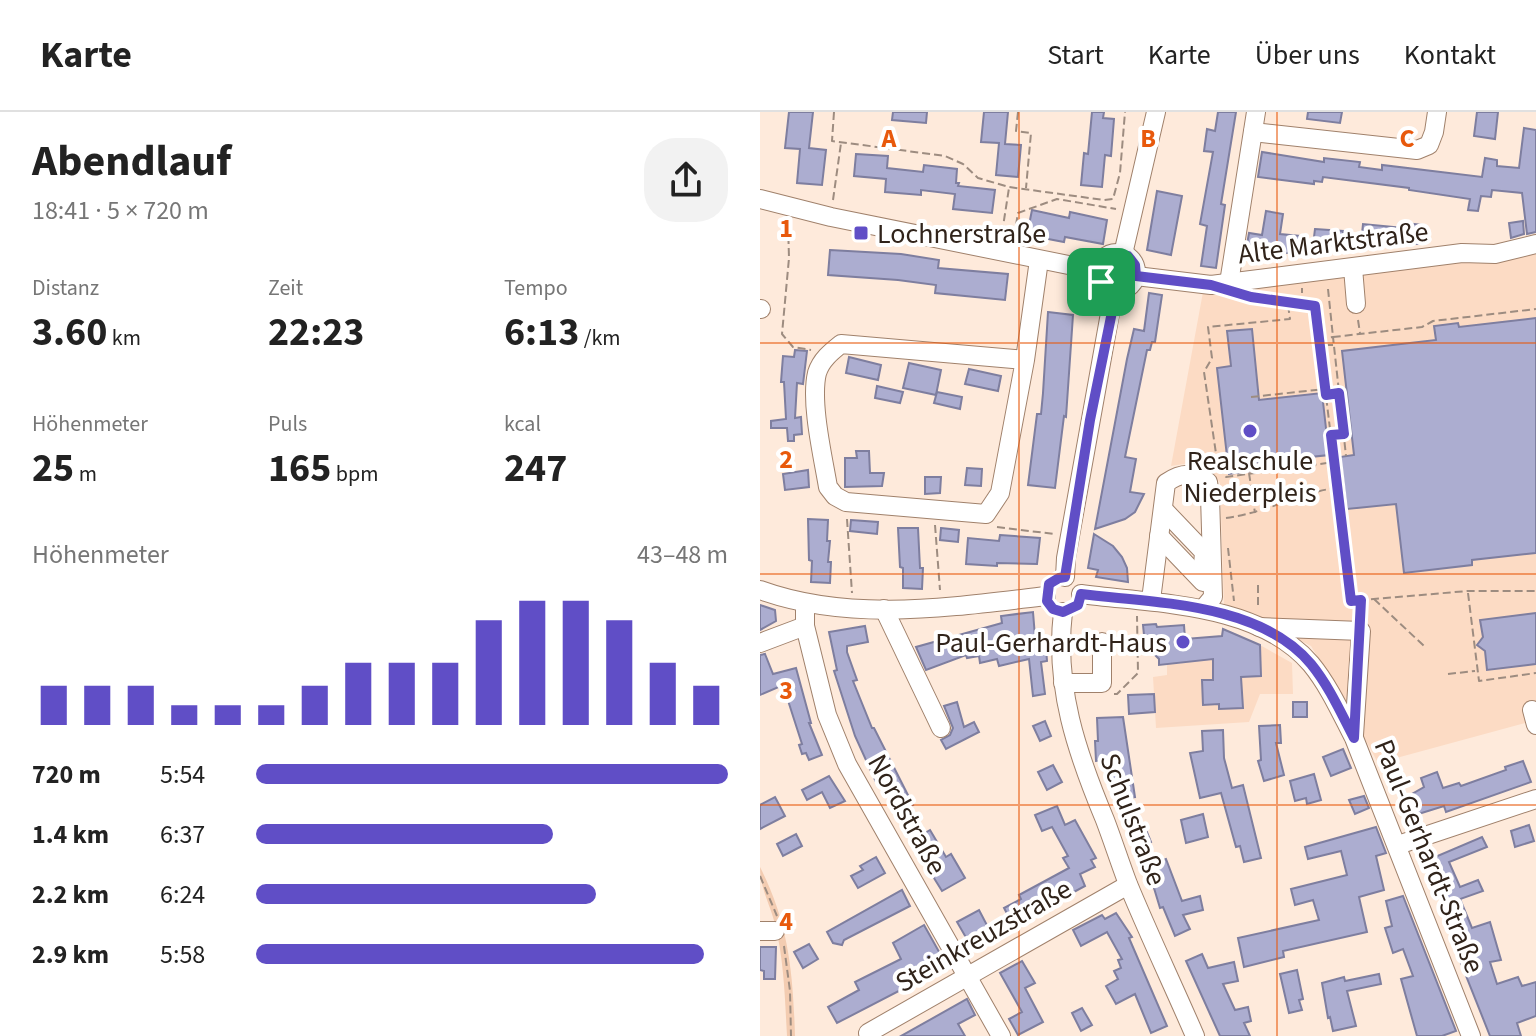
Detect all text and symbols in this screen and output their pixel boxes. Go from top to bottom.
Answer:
text: Karte [40,28,132,82]
text: Start [1047,35,1104,75]
text: Karte [1148,35,1211,75]
text: Über uns [1255,35,1360,75]
text: Kontakt [1404,35,1496,75]
text: A [881,120,898,157]
text: B [1140,120,1156,157]
text: C [1399,120,1415,157]
text: Abendlauf [32,130,231,193]
button: share [644,138,728,222]
text: 18:41 · 5 × 720 m [32,192,209,229]
text: 1 [779,210,793,247]
street label: Alte Marktstraße [1236,211,1431,275]
place label: Lochnerstraße [877,214,1046,254]
marker: Lochnerstraße [852,224,870,242]
pin [1067,248,1135,316]
icon: arrive [1079,260,1123,304]
text: Distanz [32,272,99,304]
text: Zeit [268,272,303,304]
text: Tempo [504,272,568,304]
text: 3.60 [32,304,107,361]
text: 22:23 [268,304,364,361]
text: 6:13 [504,304,579,361]
text: km [107,322,141,354]
text: /km [579,322,621,354]
text: Höhenmeter [32,408,148,440]
text: Puls [268,408,307,440]
text: kcal [504,408,541,440]
marker: Realschule Niederpleis [1241,422,1259,440]
text: 25 [32,440,74,497]
text: 165 [268,440,331,497]
text: 247 [504,440,567,497]
text: 2 [779,441,793,478]
place label: Realschule Niederpleis [1183,441,1317,513]
text: m [74,458,97,490]
text: bpm [331,458,378,490]
text: Höhenmeter [32,536,169,573]
text: 43–48 m [637,536,728,573]
place label: Paul-Gerhardt-Haus [935,623,1167,663]
marker: Paul-Gerhardt-Haus [1174,633,1192,651]
text: 3 [779,672,793,709]
street label: Paul-Gerhardt-Straße [1364,733,1494,979]
street label: Nordstraße [858,747,957,882]
street label: Schulstraße [1089,747,1177,891]
text: 720 m [32,756,101,793]
text: 5:54 [160,756,205,793]
text: 1.4 km [32,816,109,853]
text: 6:37 [160,816,205,853]
street label: Steinkreuzstraße [888,869,1079,1003]
text: 2.2 km [32,876,109,913]
text: 6:24 [160,876,205,913]
text: 4 [779,903,793,940]
text: 2.9 km [32,936,109,973]
text: 5:58 [160,936,205,973]

